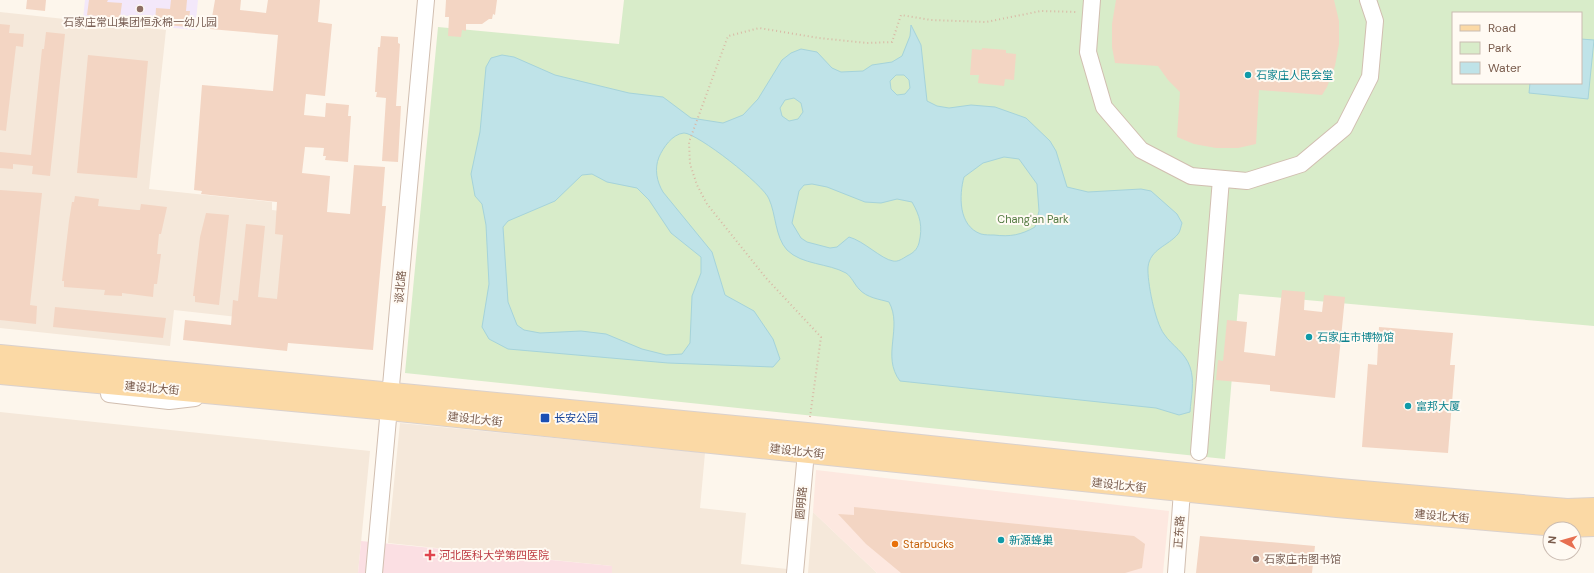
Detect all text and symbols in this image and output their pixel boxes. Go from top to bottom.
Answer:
marker: 石家庄常山集团恒永棉一幼儿园 [135,4,145,14]
legend [1452,12,1582,84]
place label: 石家庄常山集团恒永棉一幼儿园 [63,15,217,29]
text: Road [1488,20,1516,36]
text: Park [1488,40,1512,56]
text: Water [1488,60,1522,76]
place label: 石家庄人民会堂 [1256,68,1333,82]
marker: 石家庄人民会堂 [1243,70,1253,80]
park label: Chang'an Park [997,212,1069,226]
street label: 谈北路 [392,270,408,304]
place label: 石家庄市博物馆 [1317,330,1394,344]
marker: 石家庄市博物馆 [1304,332,1314,342]
street label: 建设北大街 [124,379,180,397]
place label: 富邦大厦 [1416,399,1460,413]
marker: 富邦大厦 [1403,401,1413,411]
street label: 建设北大街 [447,409,503,429]
place label: 长安公园 [554,411,598,425]
marker: 长安公园 [539,412,551,424]
street label: 建设北大街 [769,441,825,461]
street label: 建设北大街 [1091,475,1147,495]
street label: 圆明路 [793,486,809,520]
street label: 建设北大街 [1414,507,1470,525]
street label: 正东路 [1171,515,1187,549]
north arrow [1542,521,1582,561]
place label: 新源蜂巢 [1009,533,1053,547]
marker: 新源蜂巢 [996,535,1006,545]
text: N [1545,535,1559,545]
place label: Starbucks [903,537,954,551]
marker: Starbucks [890,539,900,549]
place label: 河北医科大学第四医院 [439,548,549,562]
marker: 河北医科大学第四医院 [424,549,436,561]
place label: 石家庄市图书馆 [1264,552,1341,566]
marker: 石家庄市图书馆 [1251,554,1261,564]

